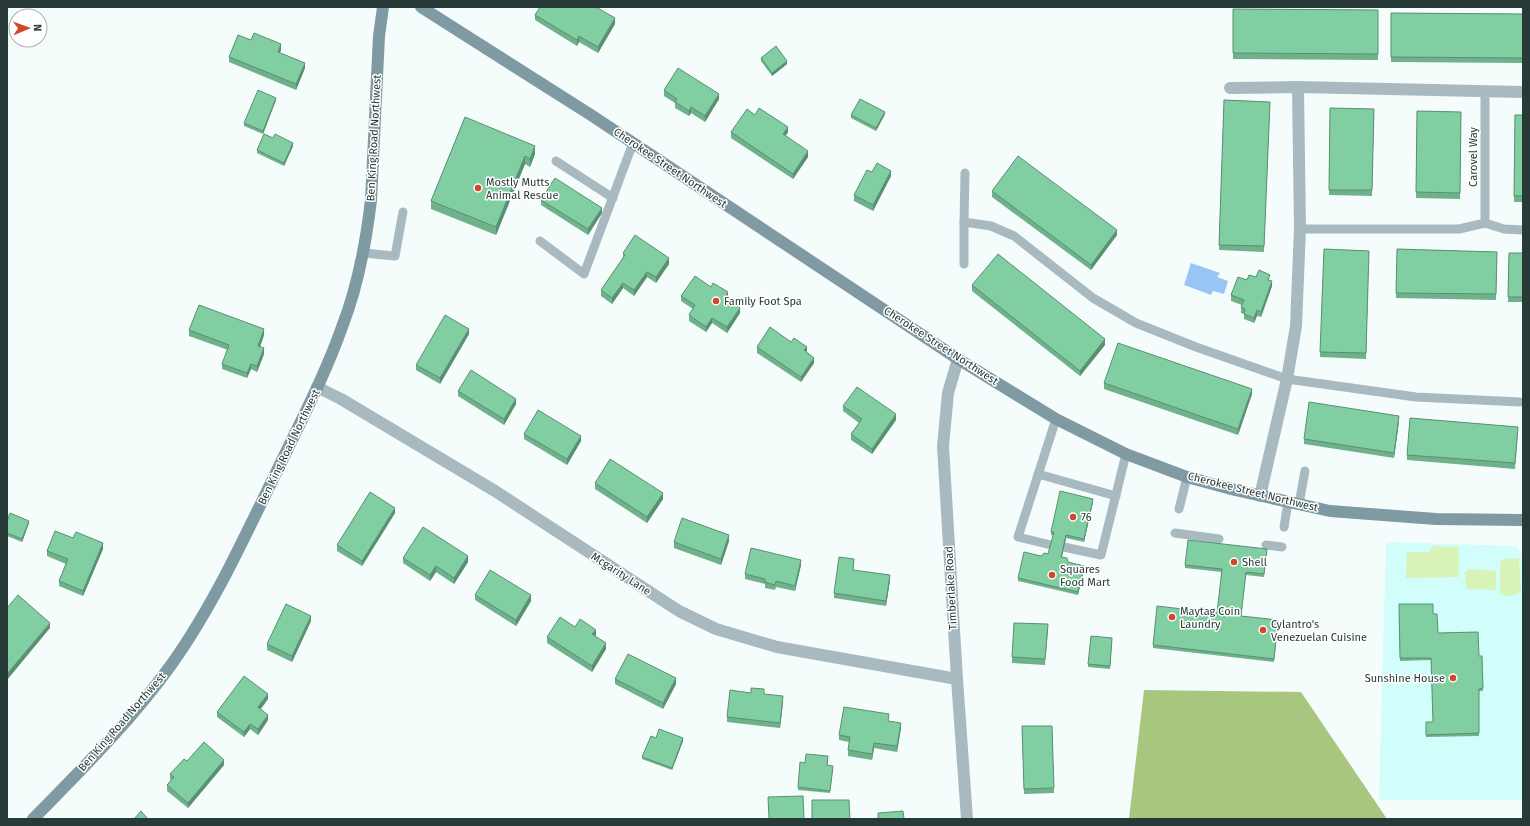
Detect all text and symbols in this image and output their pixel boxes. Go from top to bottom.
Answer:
north arrow [8,8,48,48]
text: N [31,24,44,32]
street label: Ben King Road Northwest [364,74,384,202]
street label: Cherokee Street Northwest [611,125,729,211]
street label: Carovel Way [1467,127,1480,187]
place label: Mostly Mutts Animal Rescue [486,176,558,202]
marker: Mostly Mutts Animal Rescue [473,183,483,193]
place label: Family Foot Spa [724,295,802,308]
marker: Family Foot Spa [711,296,721,306]
street label: Cherokee Street Northwest [881,304,1001,388]
street label: Ben King Road Northwest [255,387,323,507]
street label: Cherokee Street Northwest [1187,470,1319,514]
place label: 76 [1081,511,1092,524]
marker: 76 [1068,512,1078,522]
street label: Timberlake Road [942,546,960,630]
street label: Mcgarity Lane [589,550,653,598]
place label: Shell [1242,556,1267,569]
marker: Shell [1229,557,1239,567]
place label: Squares Food Mart [1060,563,1110,589]
marker: Squares Food Mart [1047,570,1057,580]
place label: Maytag Coin Laundry [1180,605,1240,631]
marker: Maytag Coin Laundry [1167,612,1177,622]
place label: Cylantro's Venezuelan Cuisine [1271,618,1367,644]
marker: Cylantro's Venezuelan Cuisine [1258,625,1268,635]
street label: Ben King Road Northwest [76,670,168,774]
place label: Sunshine House [1365,672,1445,685]
marker: Sunshine House [1448,673,1458,683]

